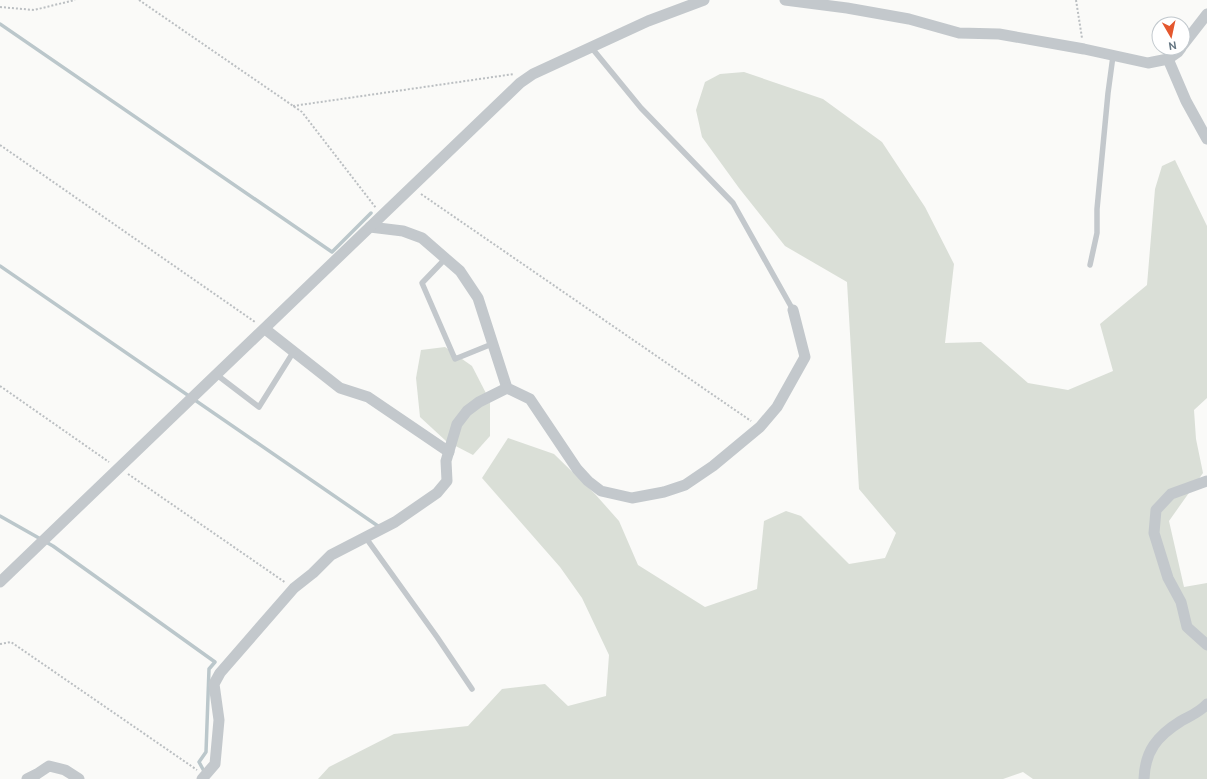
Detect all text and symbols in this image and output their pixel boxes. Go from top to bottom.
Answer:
north arrow [1151,16,1191,56]
text: N [1168,39,1178,52]

